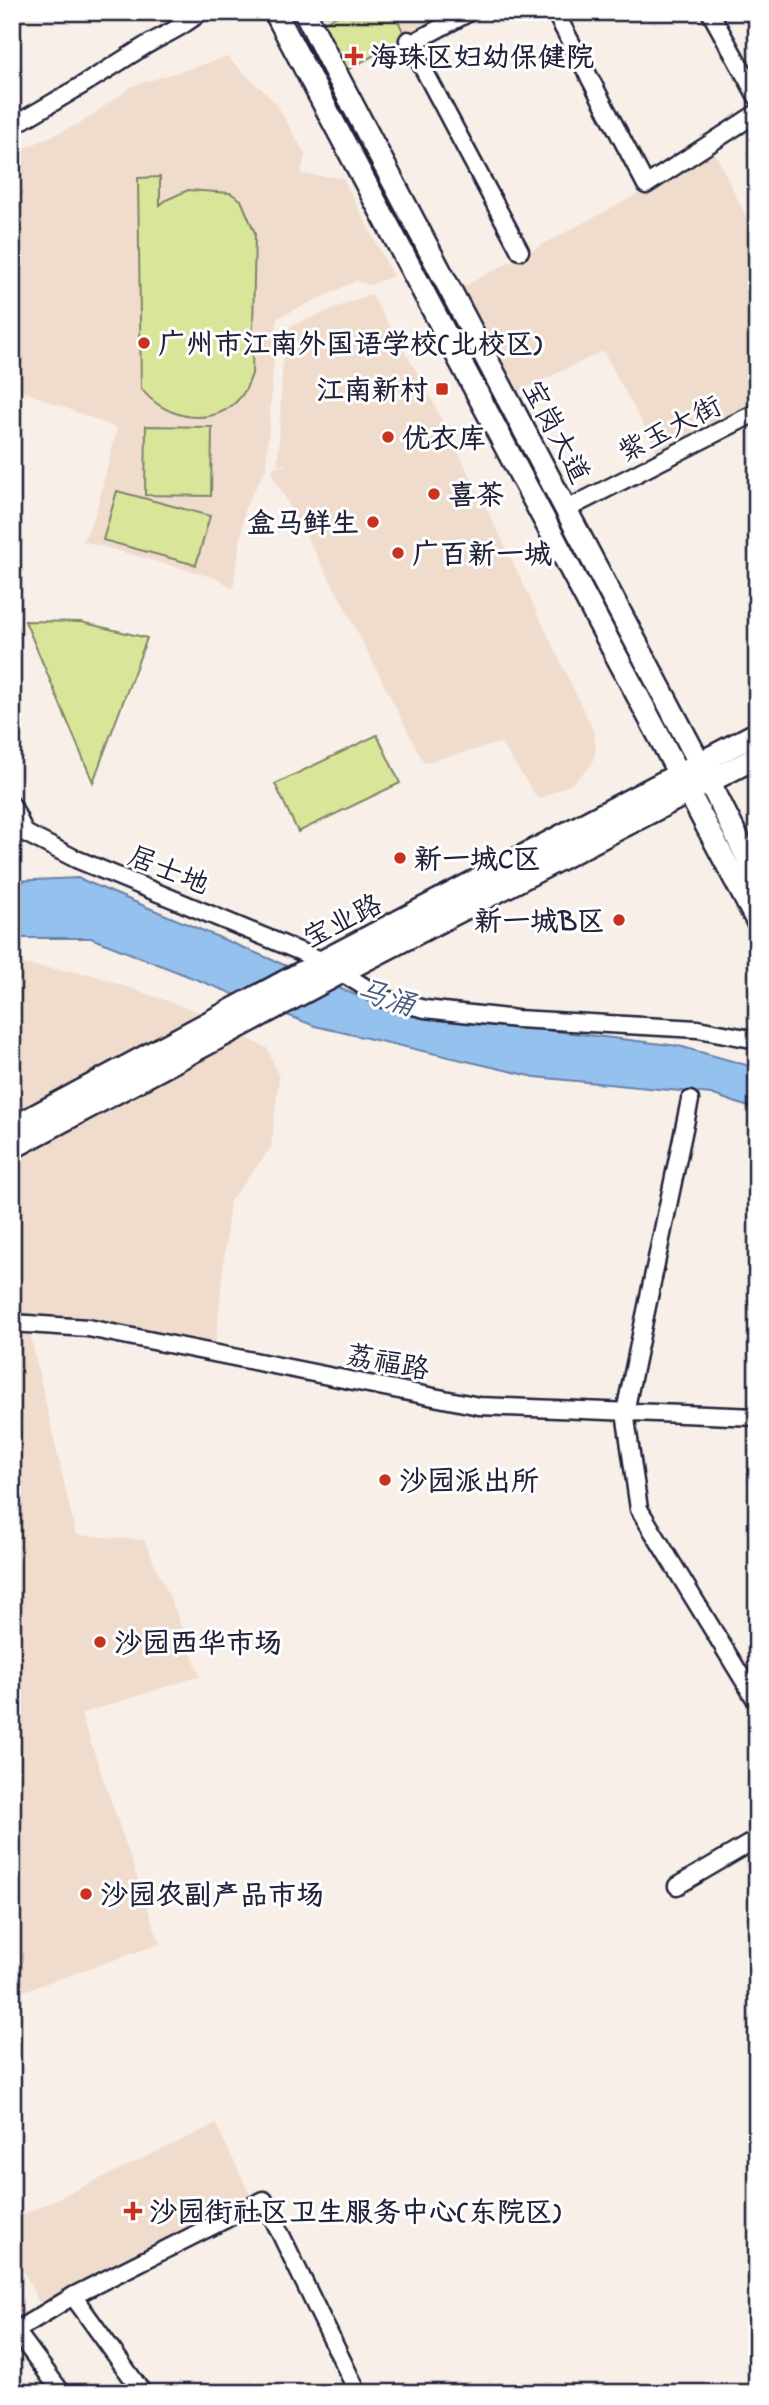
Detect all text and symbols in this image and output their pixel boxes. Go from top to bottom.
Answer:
place label: 海珠区妇幼保健院 [370,39,594,80]
marker: 海珠区妇幼保健院 [344,46,364,66]
place label: 广州市江南外国语学校(北校区) [158,326,543,367]
marker: 广州市江南外国语学校(北校区) [136,335,152,351]
place label: 江南新村 [316,372,428,413]
street label: 宝岗大道 [510,374,598,492]
marker: 江南新村 [434,381,450,397]
street label: 紫玉大街 [611,387,730,475]
place label: 优衣库 [402,420,486,461]
marker: 优衣库 [380,429,396,445]
place label: 喜茶 [448,477,504,518]
marker: 喜茶 [426,486,442,502]
place label: 盒马鲜生 [247,505,359,546]
marker: 盒马鲜生 [365,514,381,530]
place label: 广百新一城 [412,536,552,577]
marker: 广百新一城 [390,545,406,561]
street label: 居士地 [121,838,214,907]
place label: 新一城C区 [414,841,541,882]
marker: 新一城C区 [392,850,408,866]
street label: 宝业路 [297,886,390,960]
place label: 新一城B区 [474,903,605,944]
marker: 新一城B区 [611,912,627,928]
water label: 马涌 [350,970,421,1030]
street label: 荔福路 [342,1336,432,1393]
place label: 沙园派出所 [399,1463,539,1504]
marker: 沙园派出所 [377,1472,393,1488]
place label: 沙园西华市场 [114,1625,282,1666]
marker: 沙园西华市场 [92,1634,108,1650]
place label: 沙园农副产品市场 [100,1877,324,1918]
marker: 沙园农副产品市场 [78,1886,94,1902]
place label: 沙园街社区卫生服务中心(东院区) [149,2194,562,2235]
marker: 沙园街社区卫生服务中心(东院区) [123,2201,143,2221]

